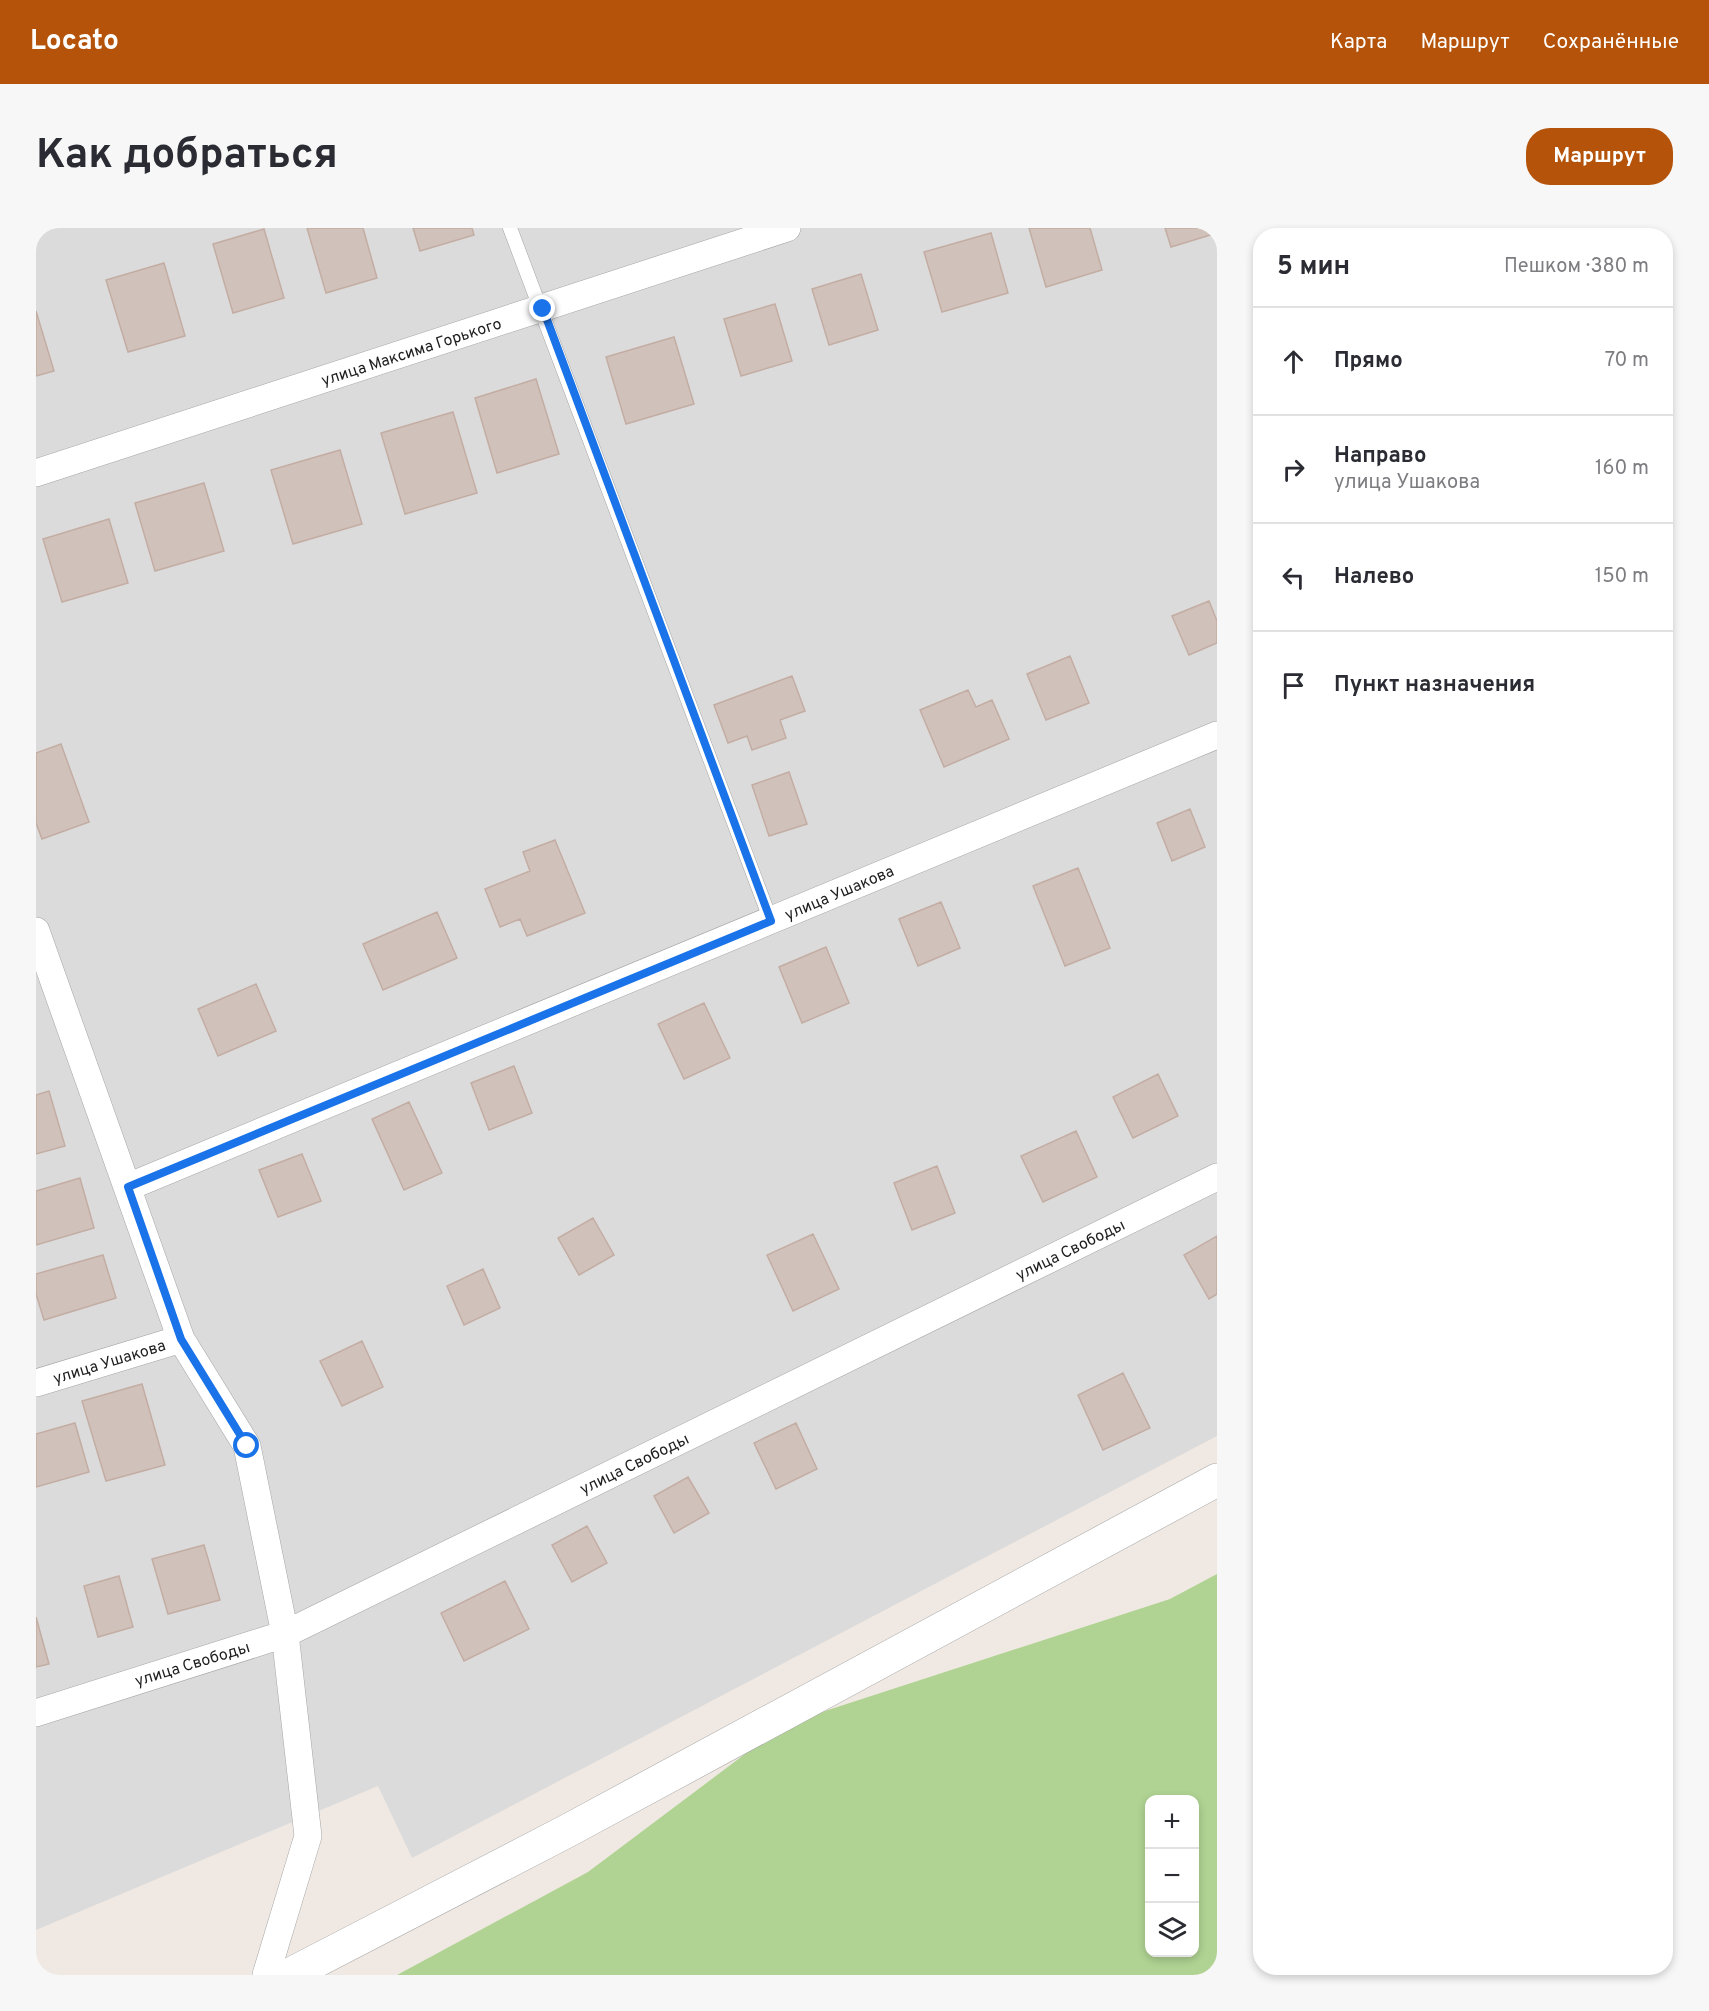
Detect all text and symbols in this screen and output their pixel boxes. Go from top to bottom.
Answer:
text: Locato [30,24,119,60]
text: Карта [1330,29,1387,56]
text: Маршрут [1420,29,1510,56]
text: Сохранённые [1543,29,1679,56]
button: Маршрут [1526,128,1673,185]
text: Как добраться [36,130,338,183]
text: 5 мин [1277,251,1350,284]
text: Пешком · 380 m [1504,254,1649,280]
route end [529,295,555,321]
street label: улица Максима Горького [319,314,504,391]
icon: ahead [1277,345,1310,378]
text: Прямо [1334,348,1403,375]
text: 70 m [1605,348,1649,374]
text: Направо [1334,443,1426,470]
icon: right [1277,453,1310,486]
text: 160 m [1595,456,1649,482]
text: улица Ушакова [1334,470,1480,496]
icon: left [1277,561,1310,594]
text: Налево [1334,564,1414,591]
text: 150 m [1595,564,1649,590]
icon: arrive [1277,669,1310,702]
text: Пункт назначения [1334,672,1535,699]
street label: улица Ушакова [782,862,897,926]
street label: улица Свободы [1013,1216,1129,1286]
street label: улица Ушакова [51,1336,168,1390]
street label: улица Свободы [577,1430,693,1500]
route start [233,1432,259,1458]
street label: улица Свободы [133,1638,253,1692]
map controls [1145,1795,1199,1957]
button: + [1145,1795,1199,1849]
button: − [1145,1849,1199,1903]
button: layers [1145,1903,1199,1957]

